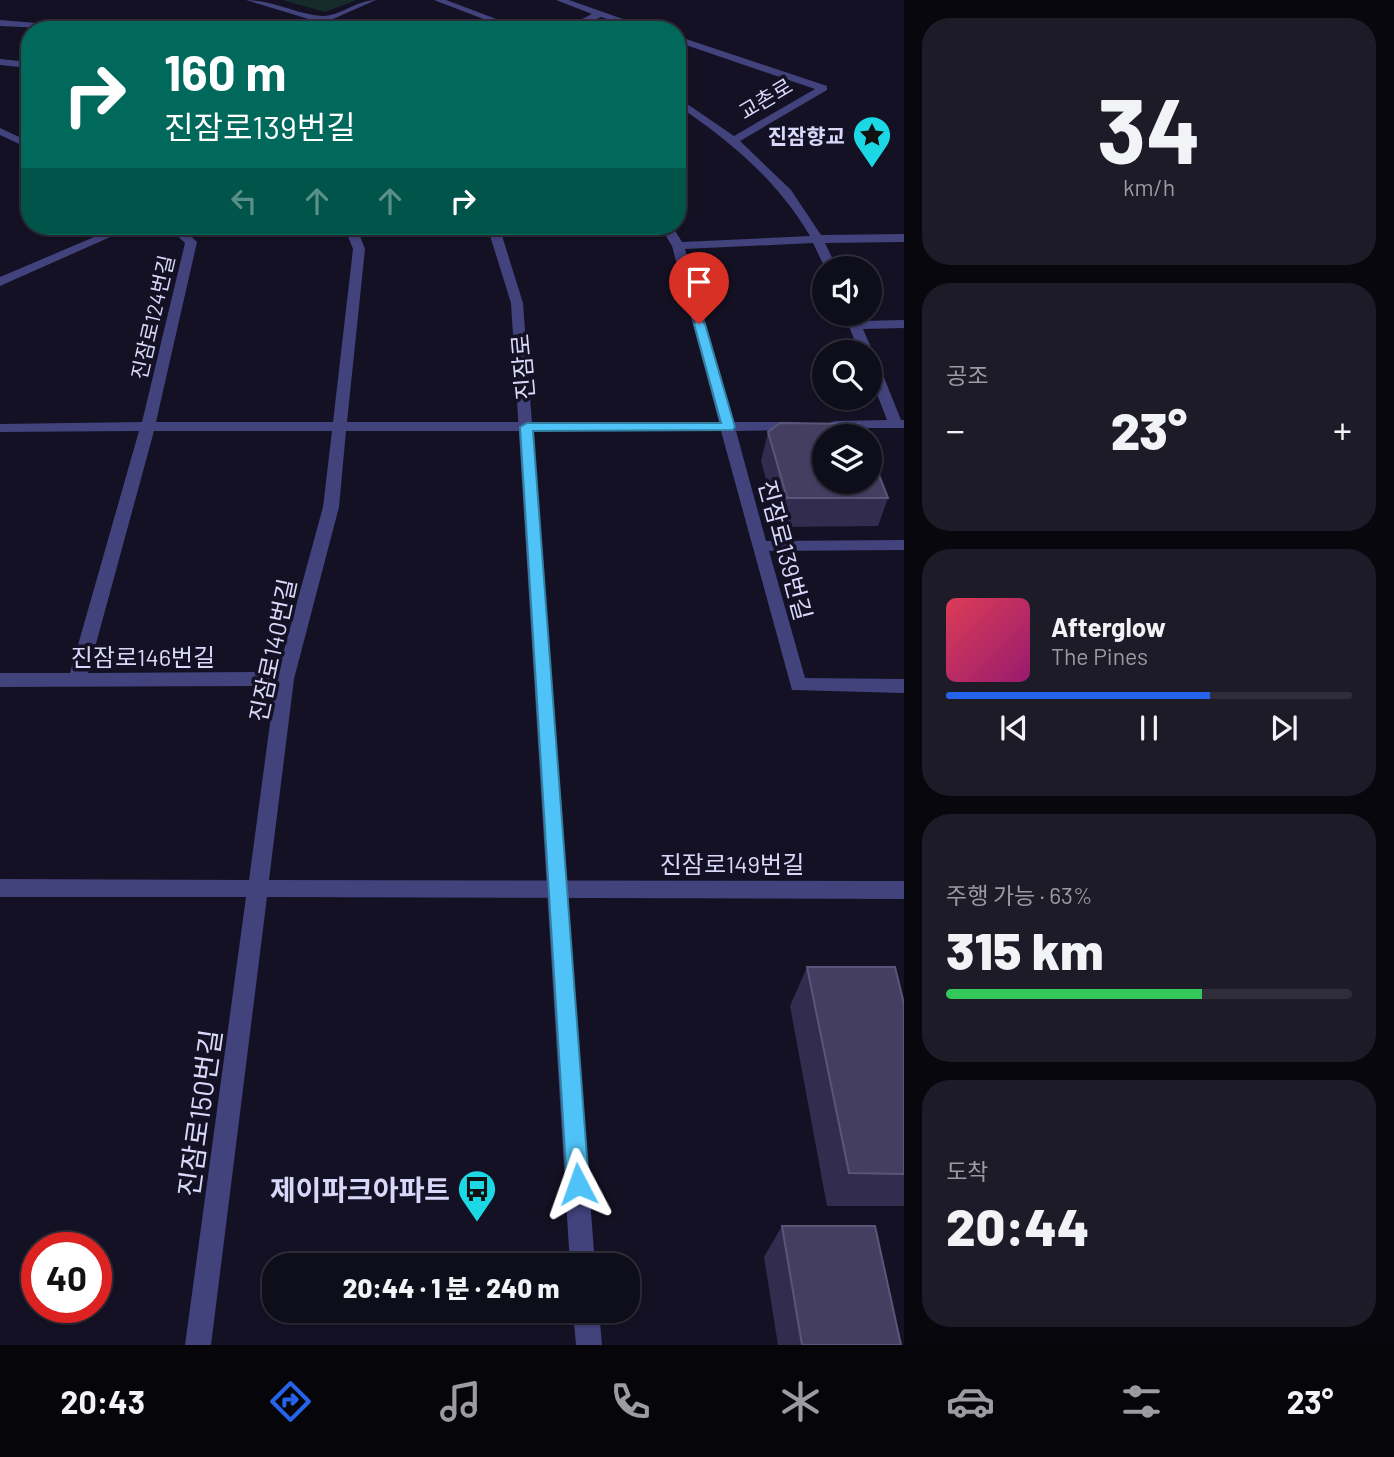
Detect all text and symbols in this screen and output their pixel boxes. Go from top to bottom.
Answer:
text: 160 m [164,42,286,101]
icon: right [49,49,140,140]
street label: 교촌로 [734,72,796,124]
text: 34 [1097,73,1201,182]
text: 진잠로139번길 [164,107,356,145]
place icon: 진잠향교 [851,114,893,169]
place label: 진잠향교 [768,123,845,148]
text: km/h [1123,173,1175,201]
icon: left [225,182,263,220]
icon: ahead [298,182,336,220]
icon: ahead [371,182,409,220]
icon: right [444,182,482,220]
street label: 진잠로124번길 [126,252,178,382]
pin [669,252,729,324]
map controls [812,256,882,494]
button: sound [812,256,882,326]
icon: arrive [680,263,718,301]
street label: 진잠로 [505,333,539,401]
button: search [812,340,882,410]
text: 공조 [946,361,988,389]
text: 23° [1111,398,1187,460]
text: − [946,406,965,452]
text: + [1333,406,1352,452]
button: layers [812,424,882,494]
street label: 진잠로139번길 [753,477,819,623]
street label: 진잠로140번길 [243,576,301,724]
text: Afterglow [1051,611,1166,642]
street label: 진잠로146번길 [71,642,215,671]
text: The Pines [1051,642,1148,670]
icon: previous [995,709,1033,747]
icon: pause [1130,709,1168,747]
icon: next [1265,709,1303,747]
street label: 진잠로149번길 [660,849,804,878]
text: 주행 가능 · 63% [946,881,1092,909]
text: 315 km [946,918,1104,980]
street label: 진잠로150번길 [170,1027,228,1199]
position arrow [541,1147,615,1221]
text: 도착 [946,1157,988,1185]
bus stop icon: 제이파크아파트 [456,1168,498,1223]
place label: 제이파크아파트 [270,1172,450,1206]
text: 20:44 [946,1194,1090,1256]
speed limit sign: 40 [21,1232,112,1323]
text: 20:44 · 1 분 · 240 m [343,1272,559,1303]
icon: directions [266,1377,315,1426]
icon: music [436,1377,485,1426]
icon: phone [606,1377,655,1426]
icon: climate [776,1377,825,1426]
icon: car [946,1377,995,1426]
icon: filters [1117,1377,1166,1426]
text: 20:43 [61,1382,145,1420]
text: 23° [1287,1382,1333,1420]

